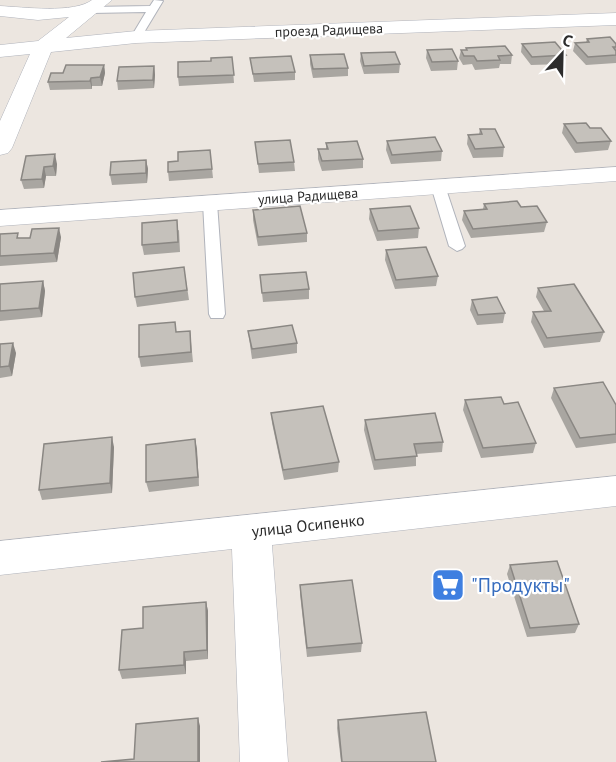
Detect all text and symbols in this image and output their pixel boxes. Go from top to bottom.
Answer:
street label: проезд Радищева [275,19,383,41]
north arrow [532,24,592,84]
text: С [560,29,576,51]
street label: улица Радищева [257,184,359,208]
street label: улица Осипенко [251,509,365,541]
supermarket icon: "Продукты" [430,567,466,603]
place label: "Продукты" [471,572,570,598]

